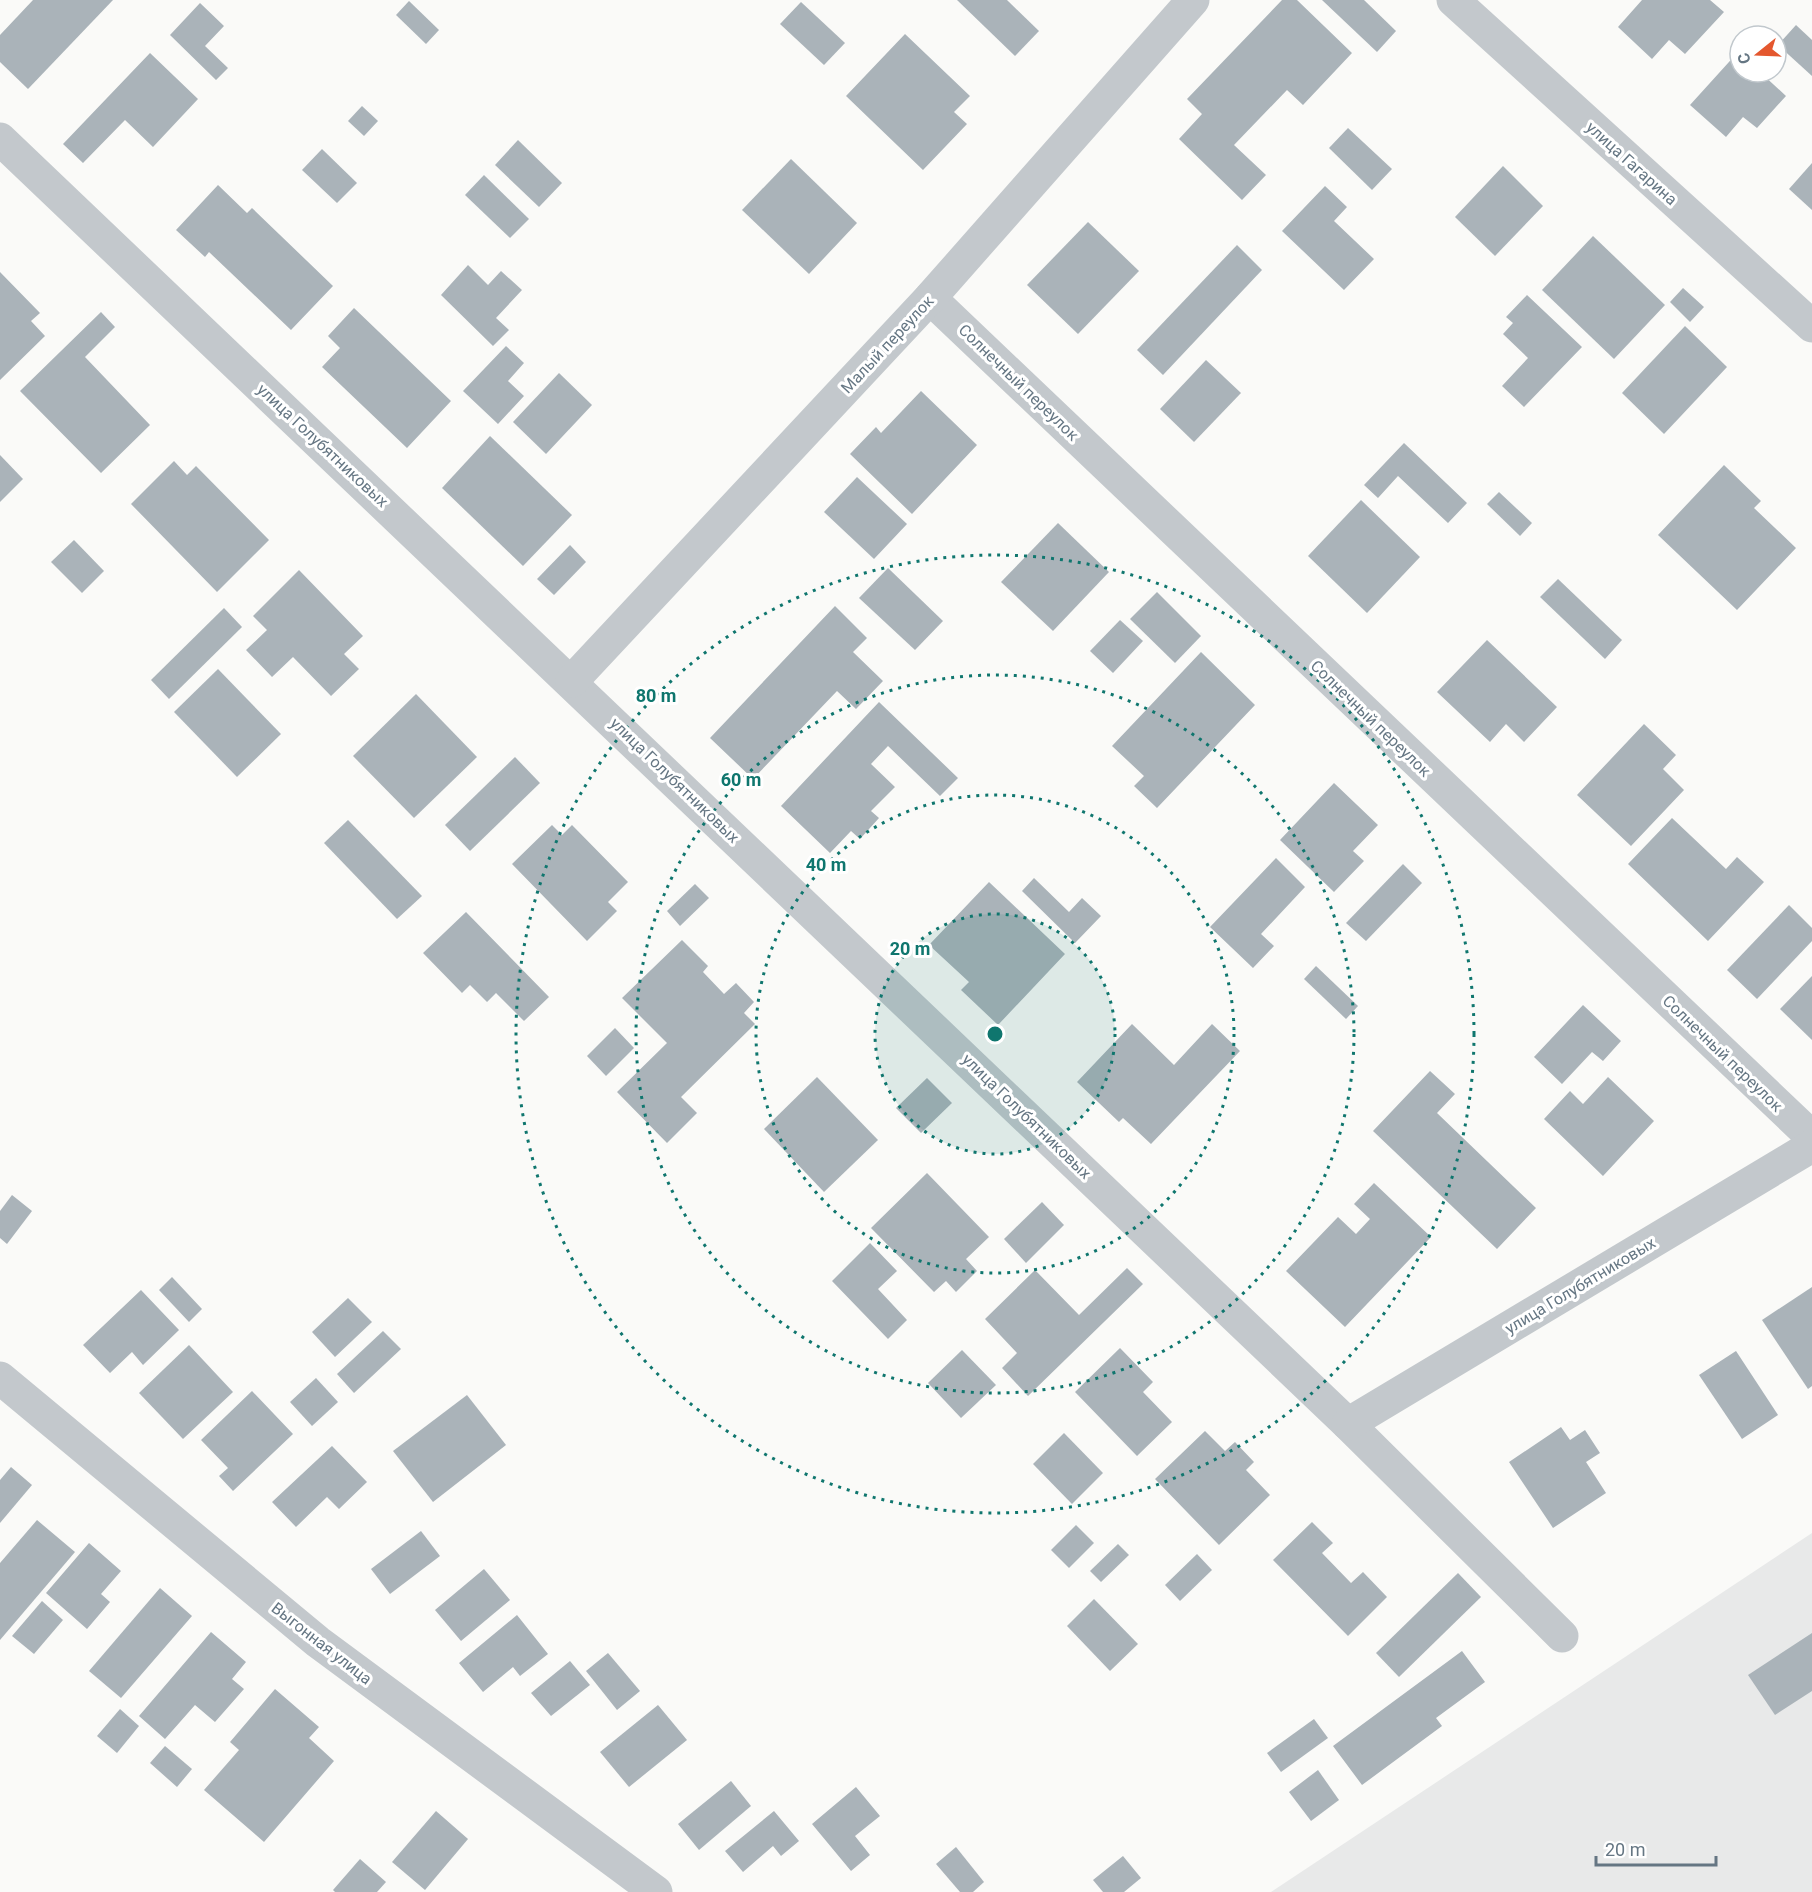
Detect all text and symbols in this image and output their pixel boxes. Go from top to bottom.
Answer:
north arrow [1728,24,1788,84]
text: С [1734,51,1755,66]
street label: улица Гагарина [1582,118,1681,209]
street label: Малый переулок [837,291,938,397]
street label: Солнечный переулок [955,320,1083,445]
street label: улица Голубятниковых [253,380,392,511]
street label: Солнечный переулок [1307,656,1435,781]
text: 80 m [636,685,676,706]
street label: улица Голубятниковых [606,714,743,847]
text: 60 m [721,769,761,790]
text: 40 m [806,854,846,875]
text: 20 m [890,938,930,959]
street label: Солнечный переулок [1659,991,1787,1116]
centre of rings [985,1024,1005,1044]
street label: улица Голубятниковых [958,1050,1095,1183]
street label: улица Голубятниковых [1502,1233,1659,1338]
street label: Выгонная улица [268,1598,376,1688]
scale bar [1596,1829,1716,1867]
text: 20 m [1605,1839,1645,1860]

